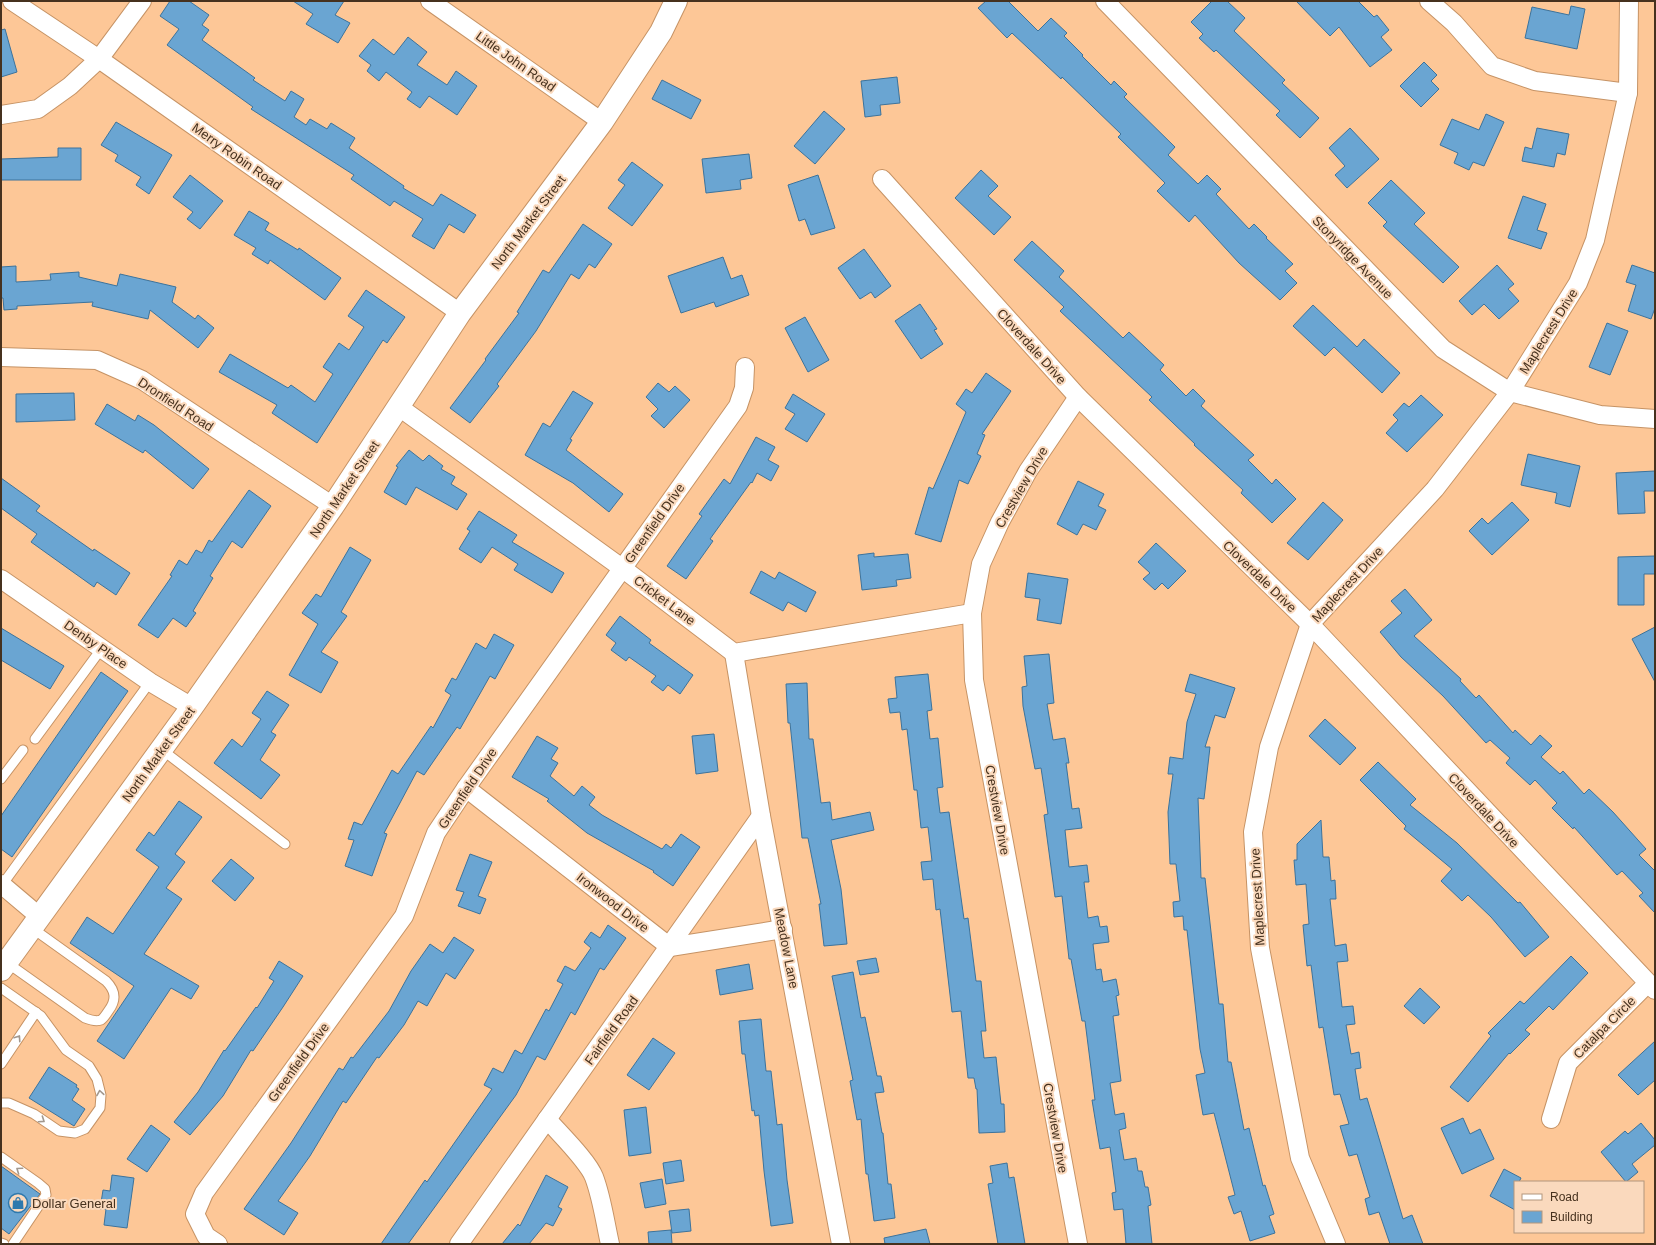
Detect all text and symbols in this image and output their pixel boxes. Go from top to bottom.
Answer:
street label: Little John Road [473,28,558,94]
street label: Merry Robin Road [189,120,284,193]
street label: North Market Street [488,172,569,272]
street label: Stonyridge Avenue [1309,213,1396,302]
street label: Maplecrest Drive [1516,286,1581,377]
street label: Cloverdale Drive [994,306,1069,387]
street label: Dronfield Road [135,375,216,434]
street label: North Market Street [306,438,383,540]
street label: Crestview Drive [992,444,1051,530]
street label: Greenfield Drive [621,481,687,566]
street label: Cloverdale Drive [1220,538,1299,615]
street label: Maplecrest Drive [1309,544,1386,625]
street label: Cricket Lane [631,572,698,628]
street label: Denby Place [61,617,130,672]
street label: North Market Street [119,704,198,805]
street label: Greenfield Drive [435,745,500,831]
street label: Crestview Drive [982,764,1013,856]
street label: Cloverdale Drive [1445,770,1522,851]
street label: Maplecrest Drive [1247,848,1268,946]
street label: Ironwood Drive [574,870,652,935]
street label: Meadow Lane [771,907,802,990]
street label: Fairfield Road [582,993,641,1067]
street label: Catalpa Circle [1570,993,1639,1062]
street label: Greenfield Drive [265,1020,332,1105]
one-way arrow [13,1035,21,1042]
street label: Crestview Drive [1040,1082,1071,1174]
one-way arrow [96,1090,104,1096]
one-way arrow [37,1115,44,1122]
one-way arrow [17,1168,24,1175]
legend [1514,1181,1644,1233]
text: Road [1550,1190,1579,1204]
shop icon: Dollar General [7,1192,29,1214]
place label: Dollar General [32,1196,116,1211]
text: Building [1550,1210,1593,1224]

